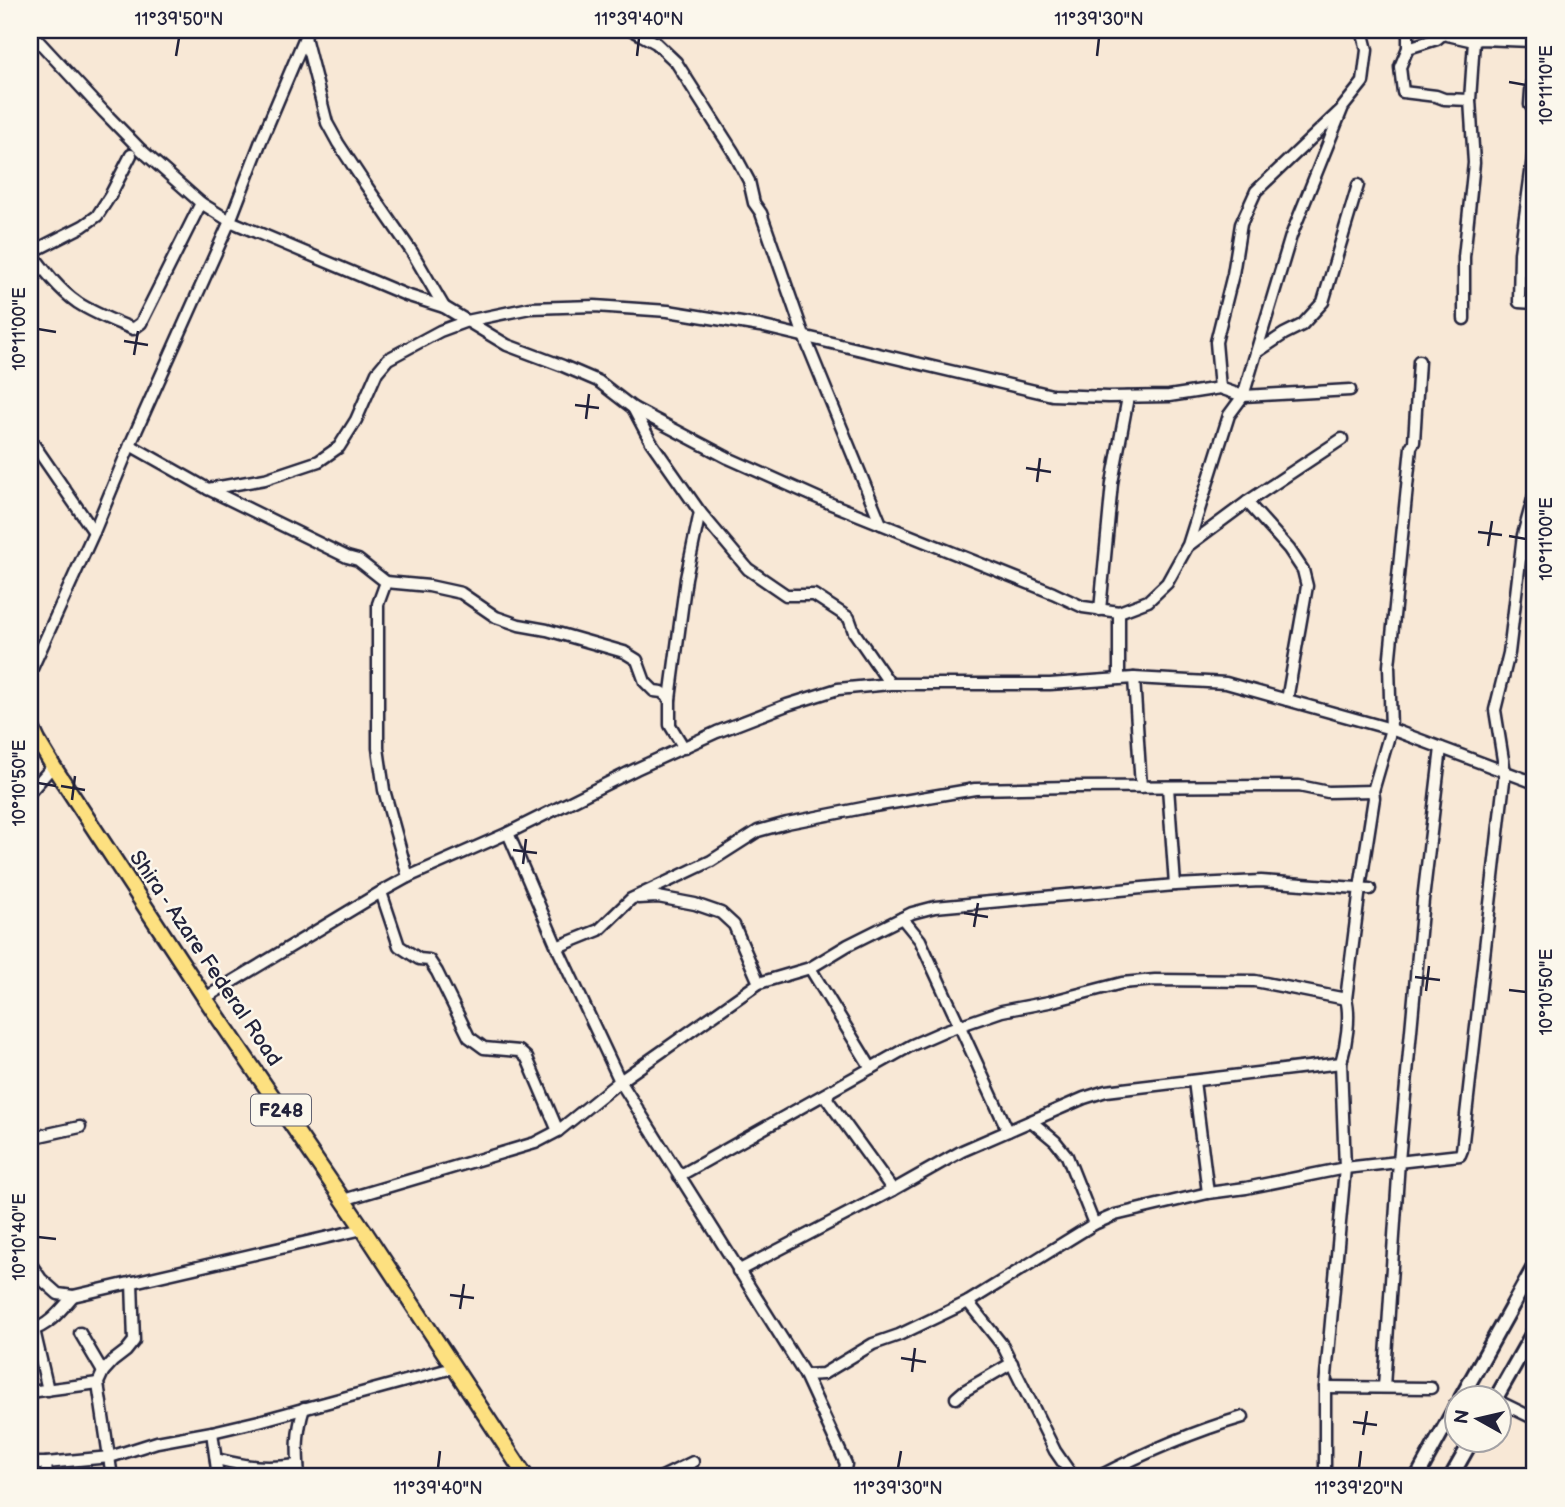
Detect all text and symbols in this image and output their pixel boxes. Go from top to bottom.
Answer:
text: 11°39'50"N [135,9,223,30]
text: 11°39'40"N [594,9,684,30]
text: 11°39'30"N [1054,9,1144,30]
text: 10°11'10"E [1536,45,1557,125]
text: 10°11'00"E [9,287,30,371]
text: 10°11'00"E [1536,497,1557,581]
text: 10°10'50"E [9,739,30,826]
street label: Shira - Azare Federal Road [124,846,287,1071]
text: 10°10'50"E [1536,948,1557,1035]
road number: F248 [251,1094,311,1126]
text: 10°10'40"E [9,1193,30,1281]
north arrow [1442,1384,1512,1454]
text: N [1450,1408,1475,1426]
text: 11°39'40"N [393,1478,483,1499]
text: 11°39'30"N [853,1478,943,1499]
text: 11°39'20"N [1314,1478,1404,1499]

